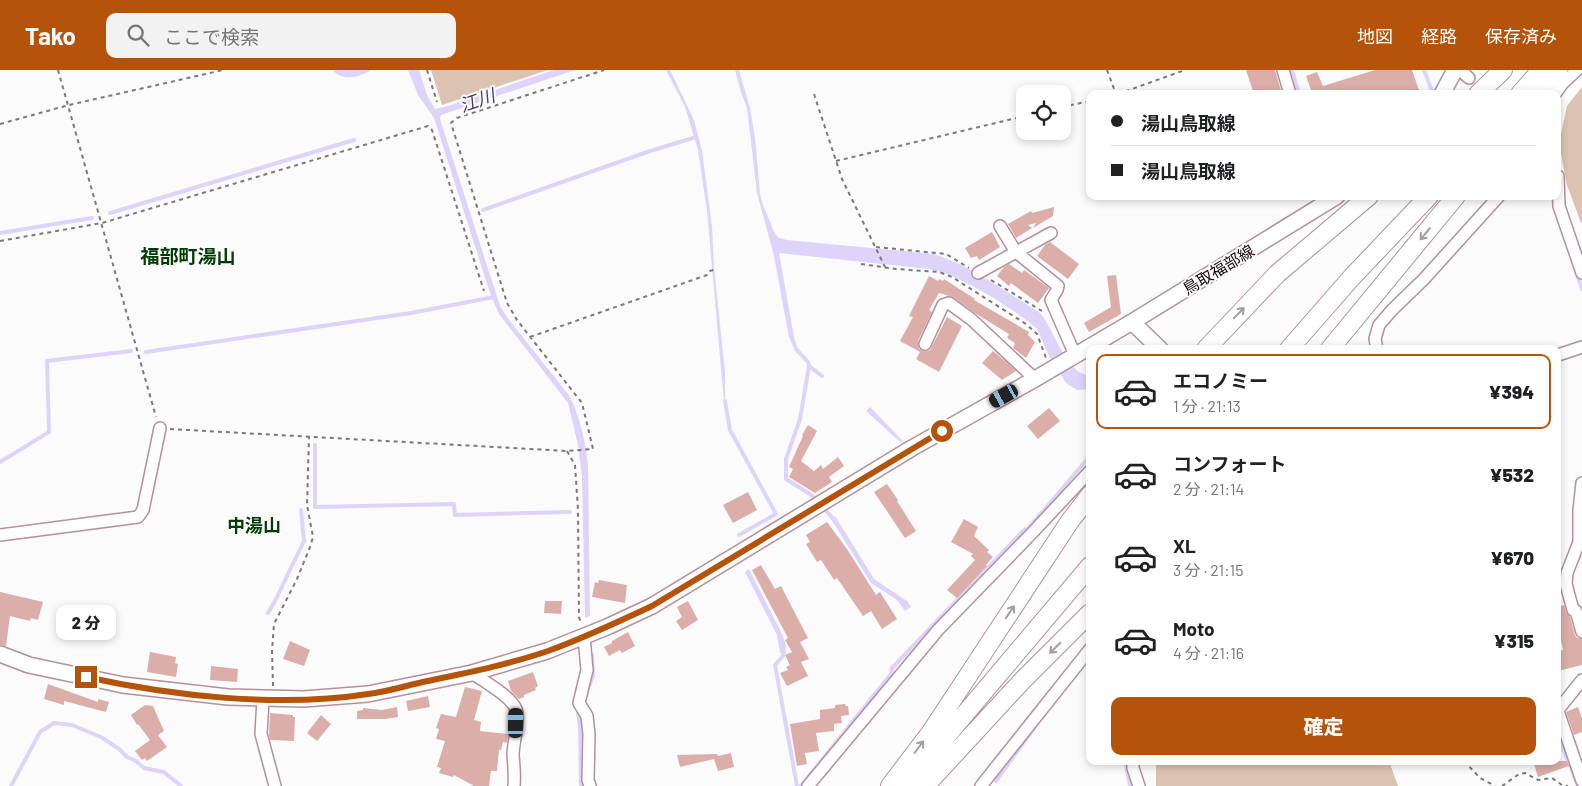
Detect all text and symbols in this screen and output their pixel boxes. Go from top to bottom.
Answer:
search box [106,13,456,58]
text: Tako [25,21,76,50]
icon: search [124,21,152,49]
text: ここで検索 [164,25,259,48]
text: 地図 [1357,25,1393,47]
text: 経路 [1421,25,1457,47]
text: 保存済み [1485,25,1557,47]
water label: 江川 [456,83,499,116]
map controls [1016,85,1071,140]
button: locate [1016,85,1071,140]
text: 湯山鳥取線 [1141,111,1236,134]
text: 湯山鳥取線 [1141,159,1236,182]
one-way arrow [1419,227,1431,240]
street label: 鳥取福部線 [1179,240,1257,298]
district label: 福部町湯山 [140,244,236,267]
one-way arrow [1233,307,1245,320]
icon: car [1113,369,1158,414]
text: エコノミー [1173,369,1268,392]
text: ¥394 [1489,380,1534,403]
car [987,382,1020,410]
text: 1 分 · 21:13 [1173,396,1241,415]
route start [931,420,953,442]
icon: car [1113,452,1158,497]
text: コンフォート [1173,452,1286,475]
text: ¥532 [1489,463,1534,486]
text: 2 分 · 21:14 [1173,479,1244,498]
district label: 中湯山 [227,514,281,536]
text: XL [1173,534,1196,557]
icon: car [1113,535,1158,580]
text: ¥670 [1490,546,1534,569]
text: 3 分 · 21:15 [1173,560,1243,579]
callout: 2 分 [56,604,116,640]
one-way arrow [1005,605,1015,619]
text: 2 分 [72,613,100,632]
text: Moto [1173,617,1215,640]
icon: car [1113,618,1158,663]
text: ¥315 [1493,629,1534,652]
one-way arrow [1050,641,1062,653]
text: 4 分 · 21:16 [1173,643,1244,662]
route end [75,666,97,688]
button: 確定 [1111,697,1536,755]
car [508,708,523,738]
one-way arrow [914,740,924,754]

